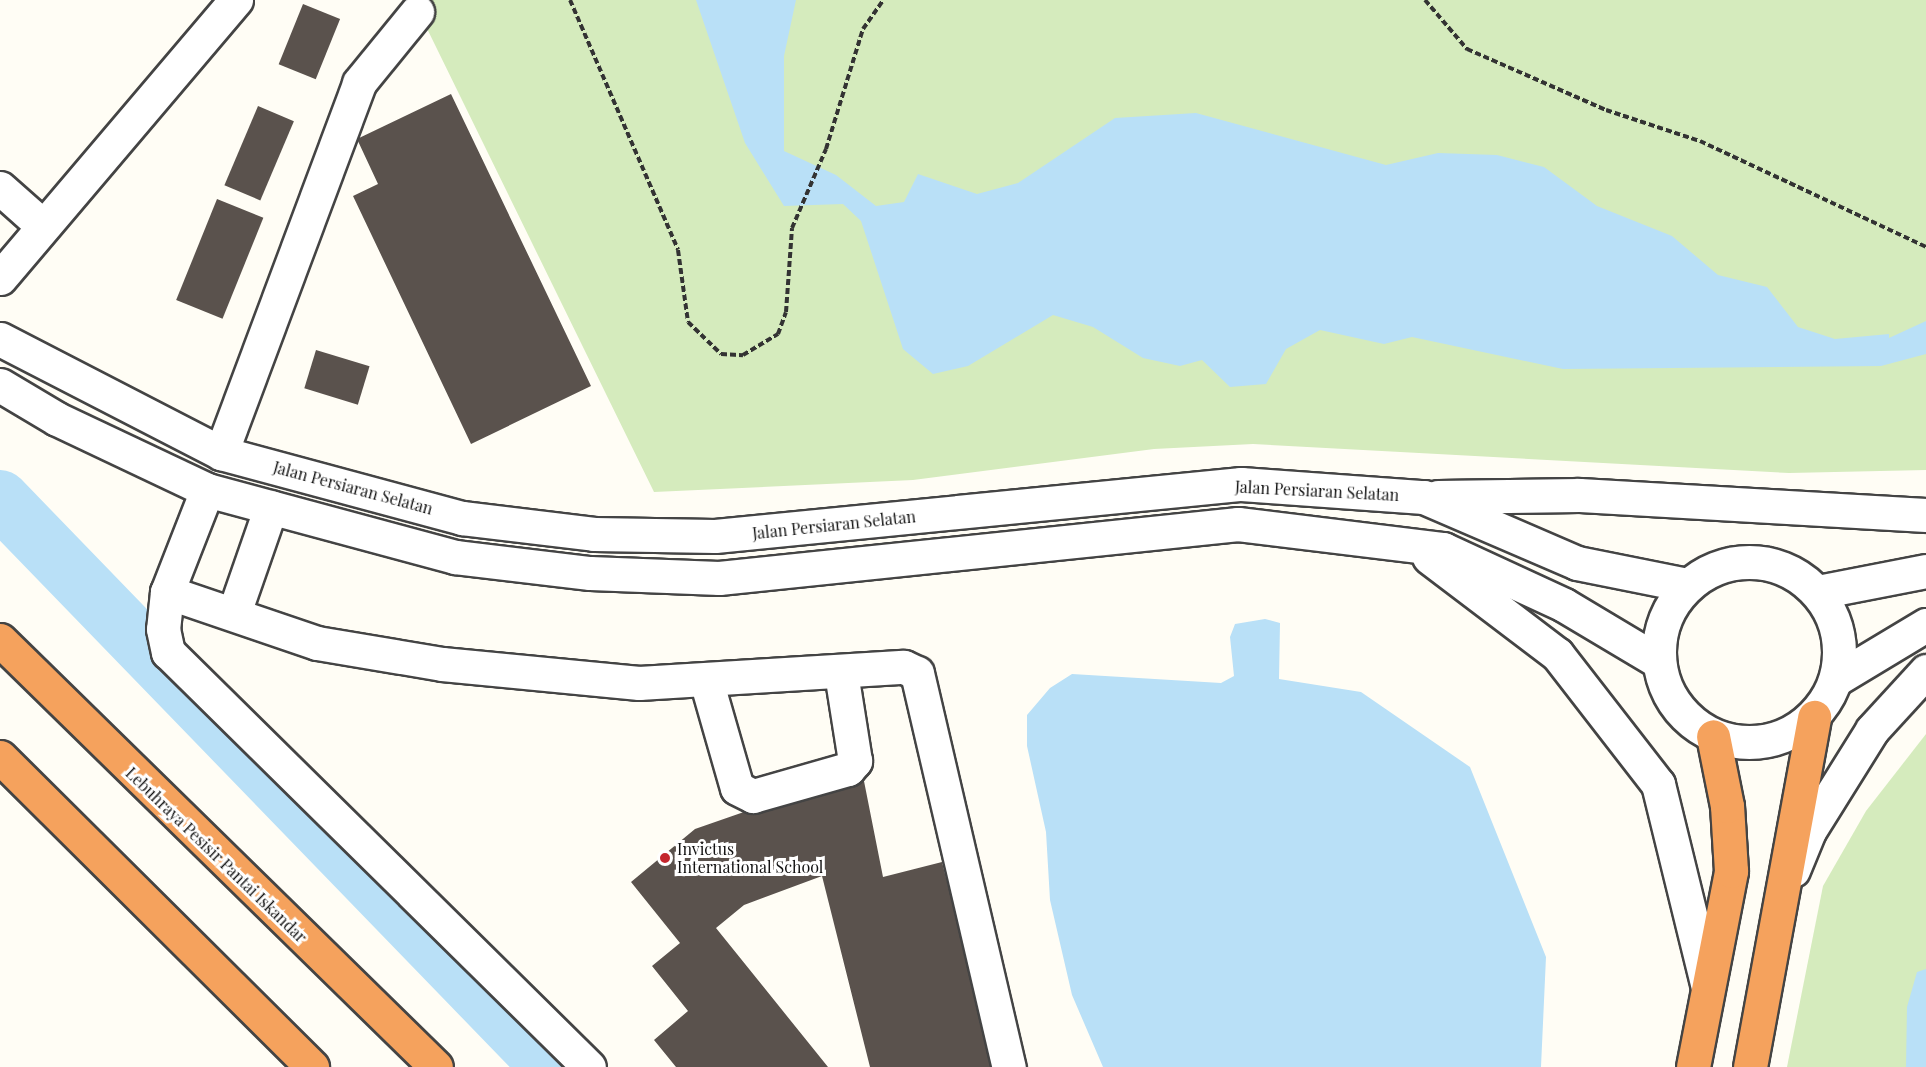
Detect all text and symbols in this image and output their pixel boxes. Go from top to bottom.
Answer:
street label: Jalan Persiaran Selatan [271,457,435,519]
street label: Jalan Persiaran Selatan [1235,477,1399,505]
street label: Jalan Persiaran Selatan [751,507,917,543]
street label: Lebuhraya Pesisir Pantai Iskandar [121,763,311,947]
place label: Invictus International School [677,839,823,877]
marker: Invictus International School [658,851,672,865]

